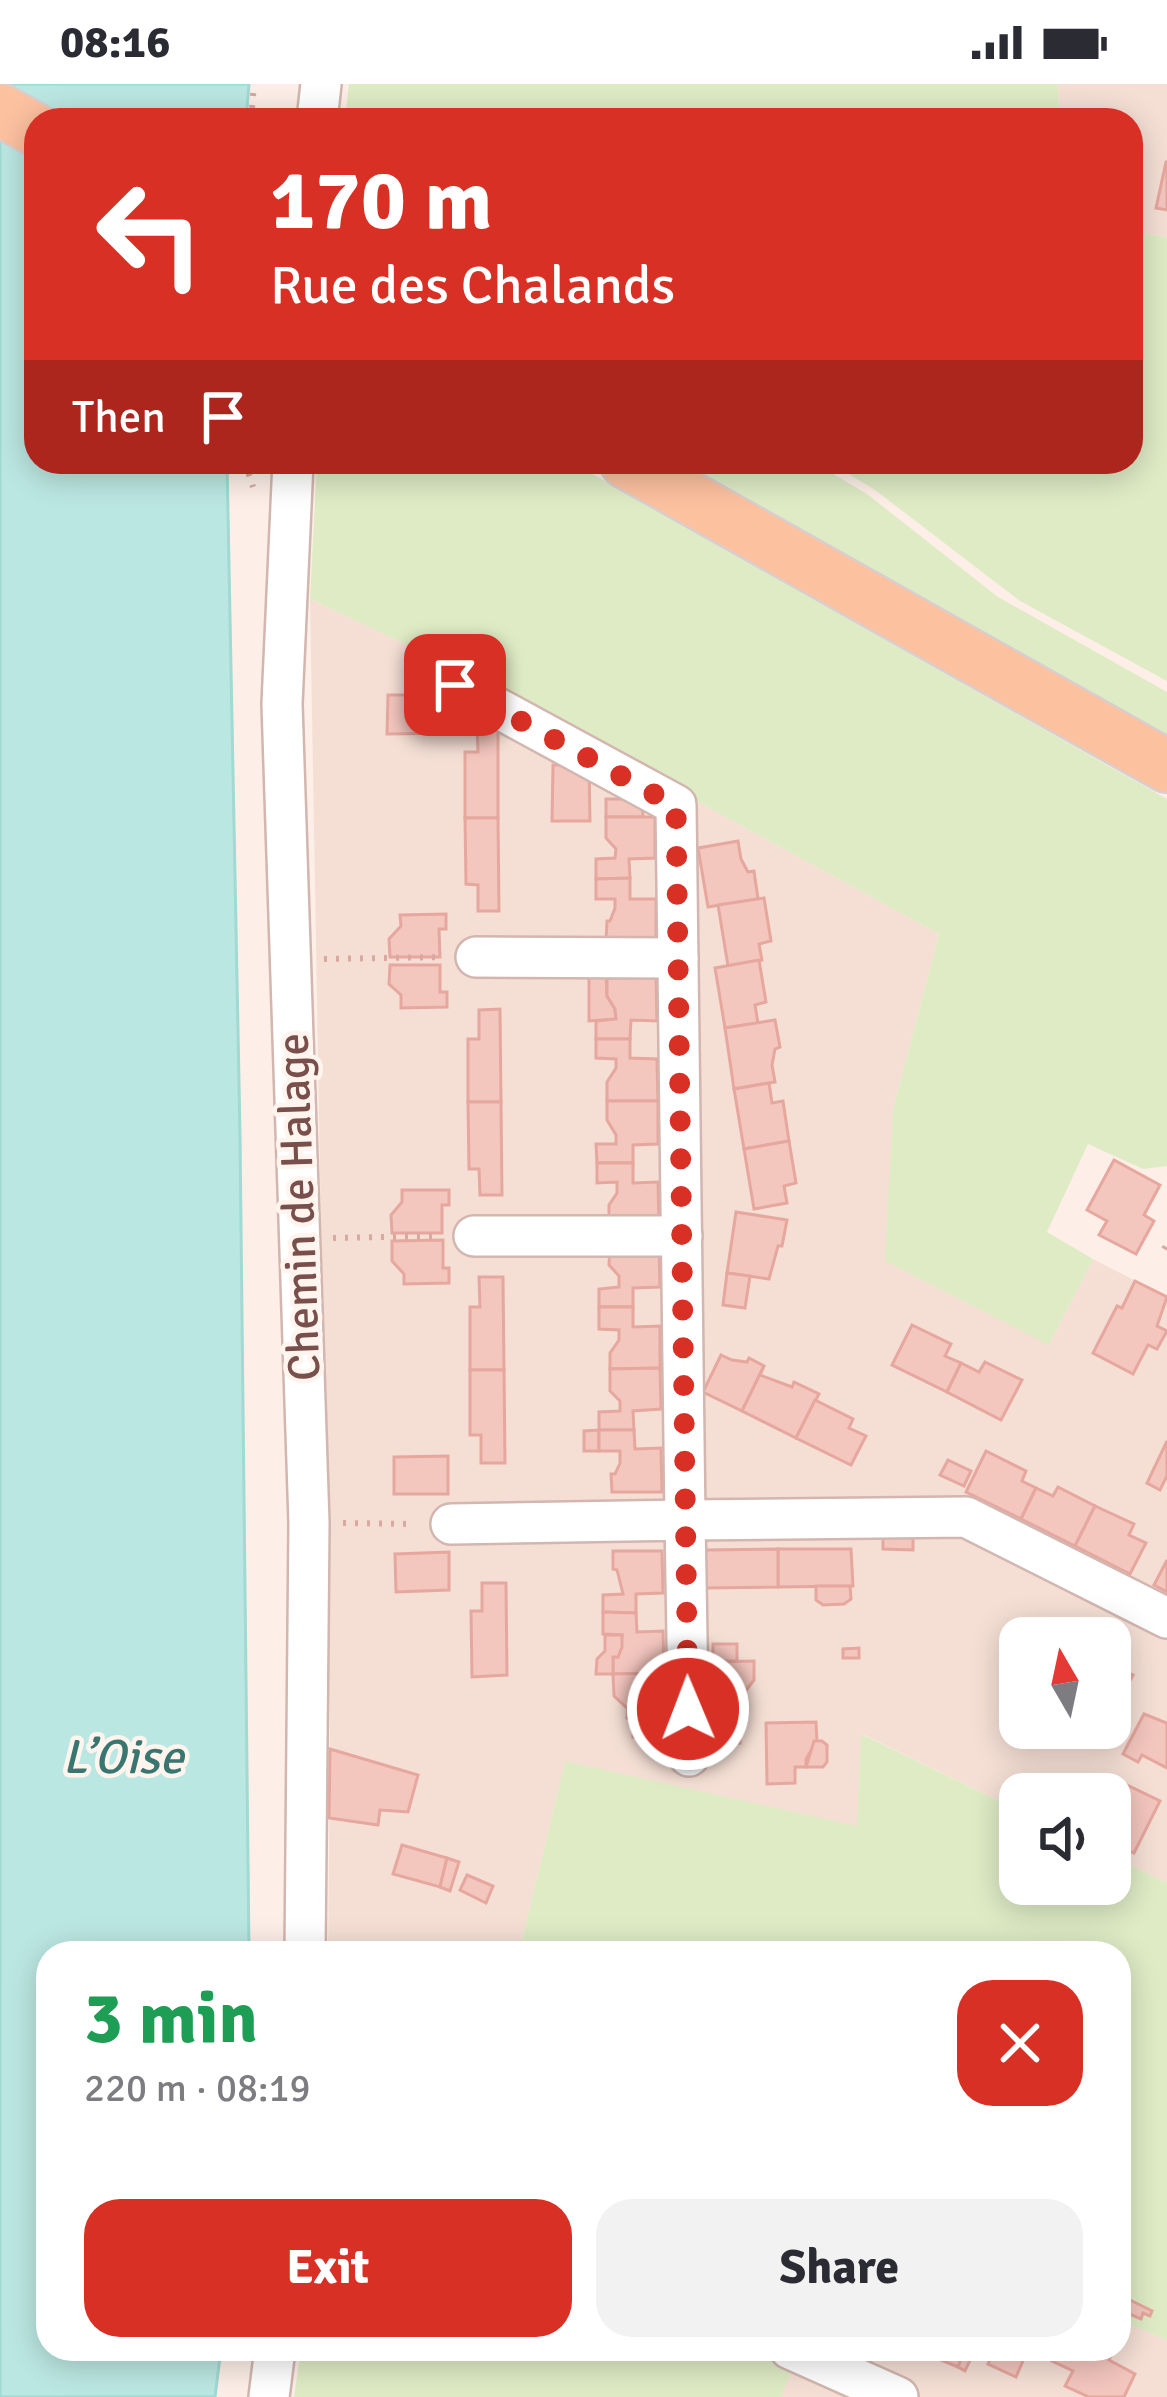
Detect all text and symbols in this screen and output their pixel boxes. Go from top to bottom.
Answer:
text: 08:16 [60,15,170,70]
text: 170 m [270,149,492,253]
icon: left [72,156,228,312]
text: Rue des Chalands [270,252,675,319]
icon: arrive [190,384,256,450]
text: Then [72,390,166,445]
pin [404,634,506,736]
icon: arrive [422,652,488,718]
street label: Chemin de Halage [265,1032,333,1382]
north arrow [999,1617,1131,1749]
map controls [999,1617,1131,1905]
position arrow [625,1646,751,1772]
water label: L’Oise [63,1728,185,1787]
button: sound [999,1773,1131,1905]
text: 3 min [84,1974,258,2063]
button: close [957,1980,1083,2106]
text: 220 m · 08:19 [84,2064,311,2112]
button: Exit [84,2199,572,2337]
button: Share [596,2199,1083,2337]

